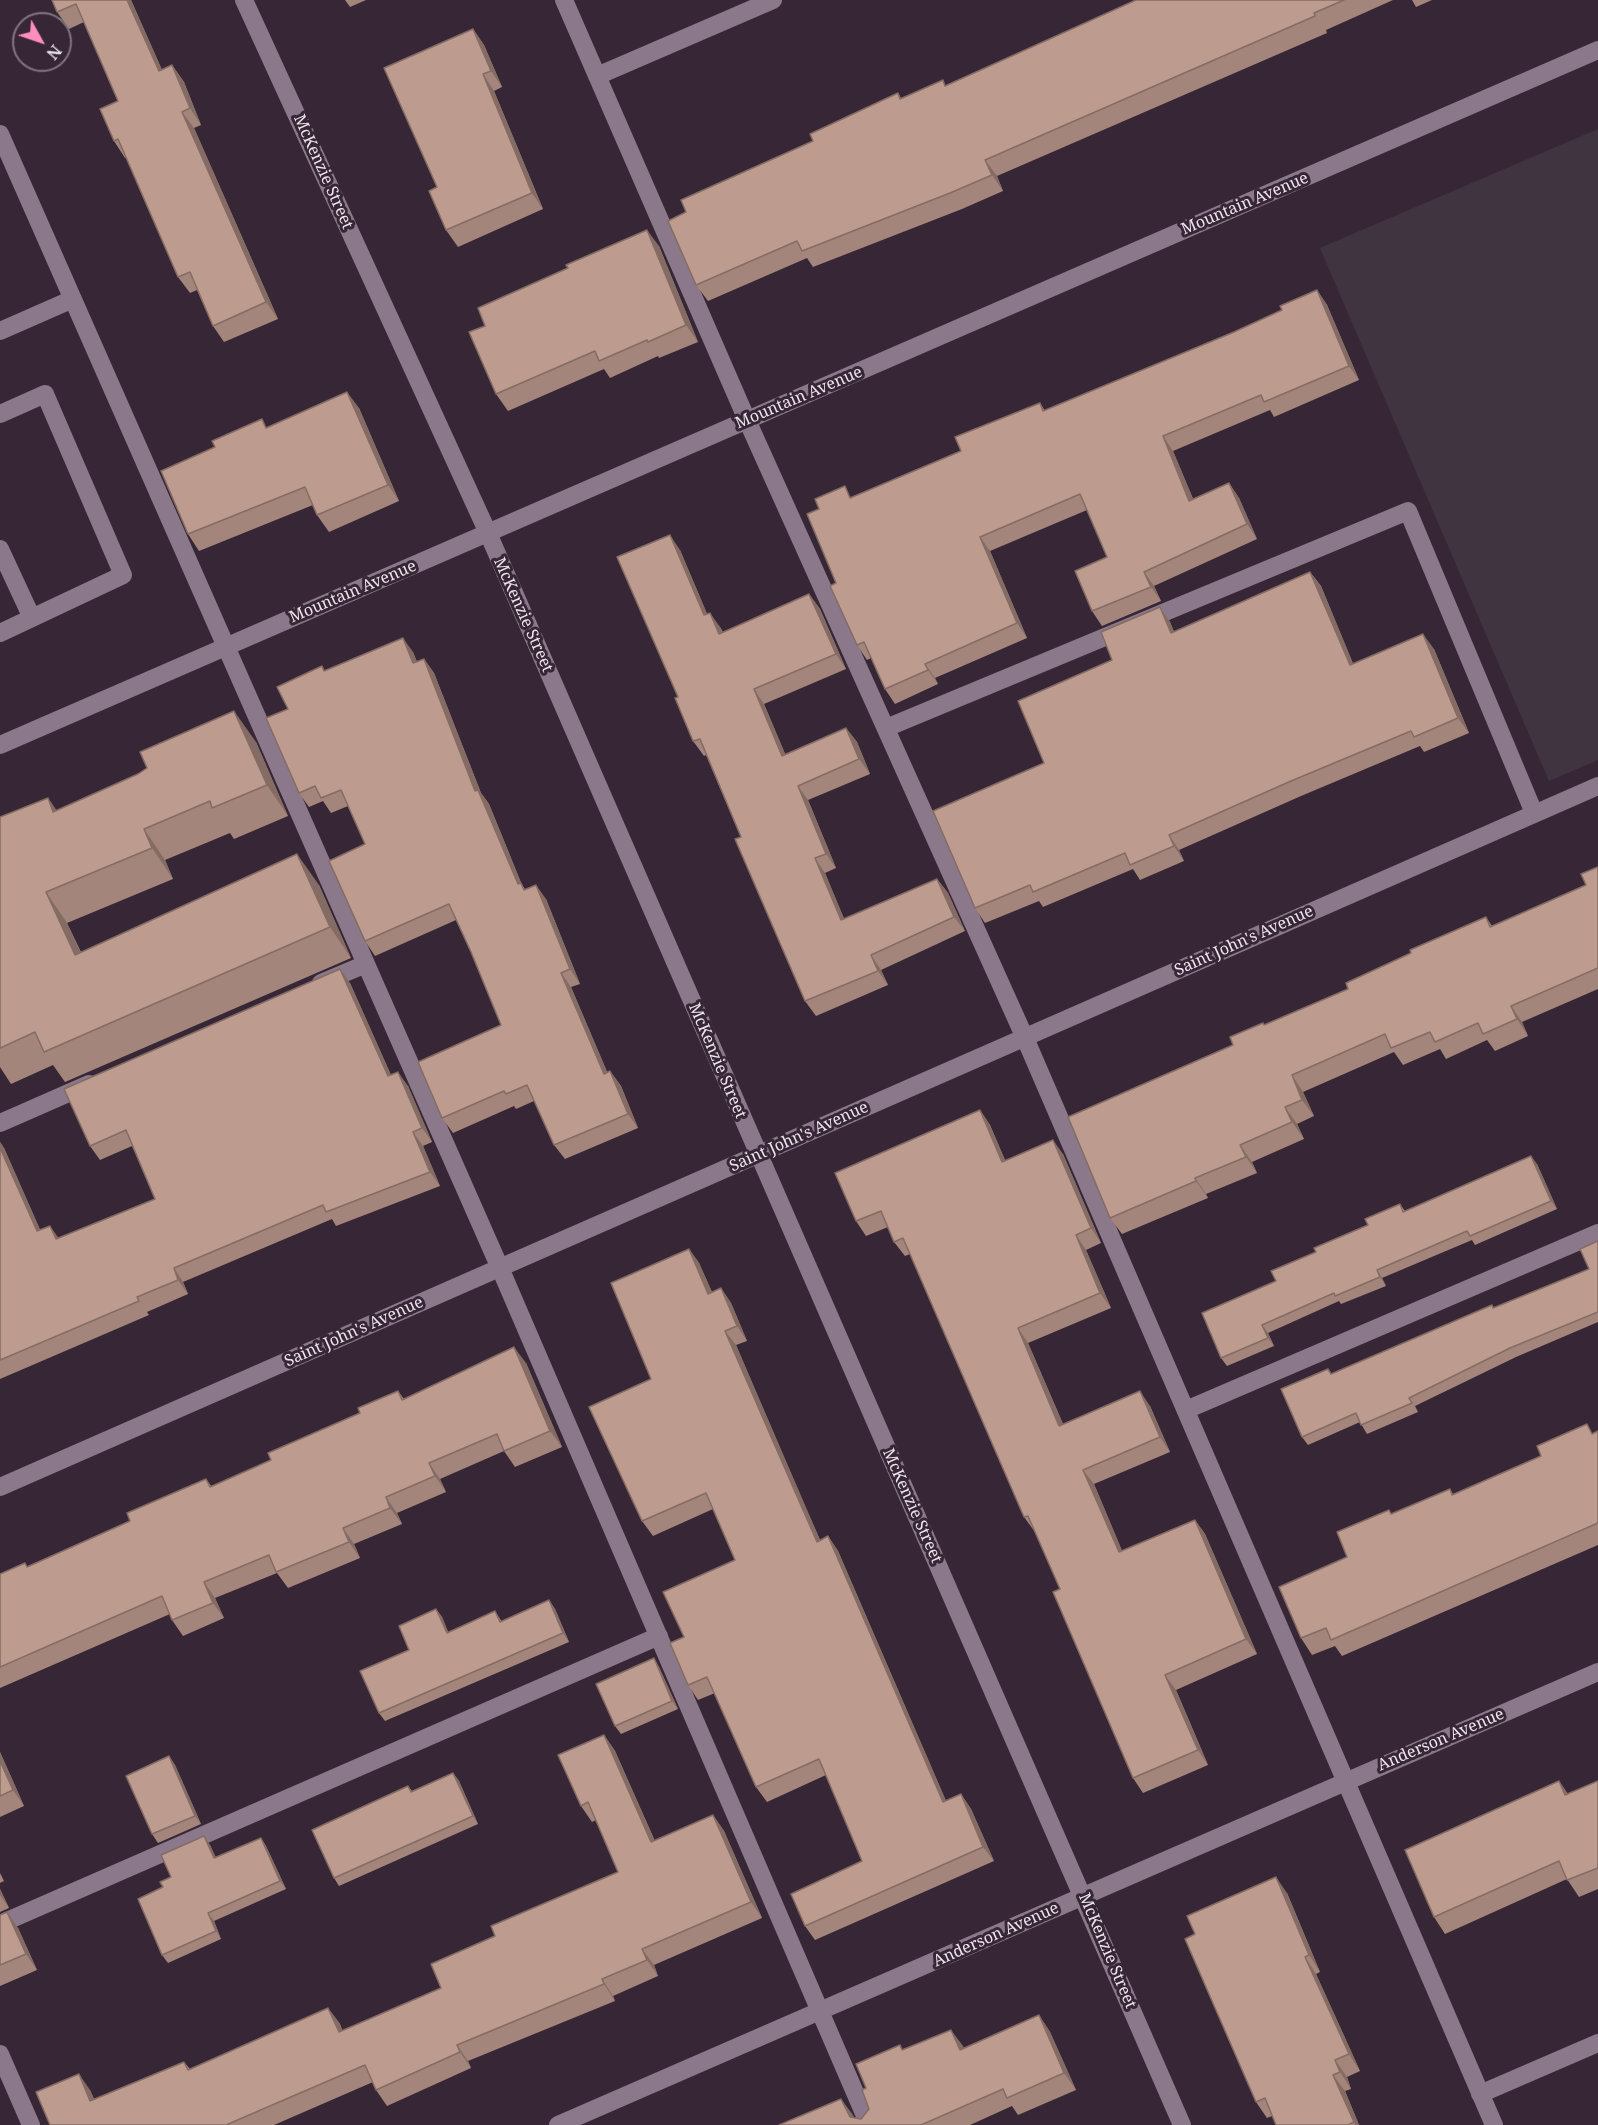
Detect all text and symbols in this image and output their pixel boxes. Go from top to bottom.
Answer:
north arrow [12,12,72,72]
text: N [42,40,67,64]
street label: McKenzie Street [289,112,357,232]
street label: Mountain Avenue [1179,169,1311,239]
street label: Mountain Avenue [733,363,865,433]
street label: McKenzie Street [489,555,557,675]
street label: Mountain Avenue [287,557,419,627]
street label: Saint John's Avenue [1172,902,1316,980]
street label: McKenzie Street [684,1001,750,1121]
street label: Saint John's Avenue [727,1098,871,1176]
street label: Saint John's Avenue [282,1293,426,1371]
street label: McKenzie Street [878,1446,946,1566]
street label: Anderson Avenue [1375,1705,1507,1775]
street label: McKenzie Street [1074,1891,1140,2011]
street label: Anderson Avenue [930,1899,1062,1971]

